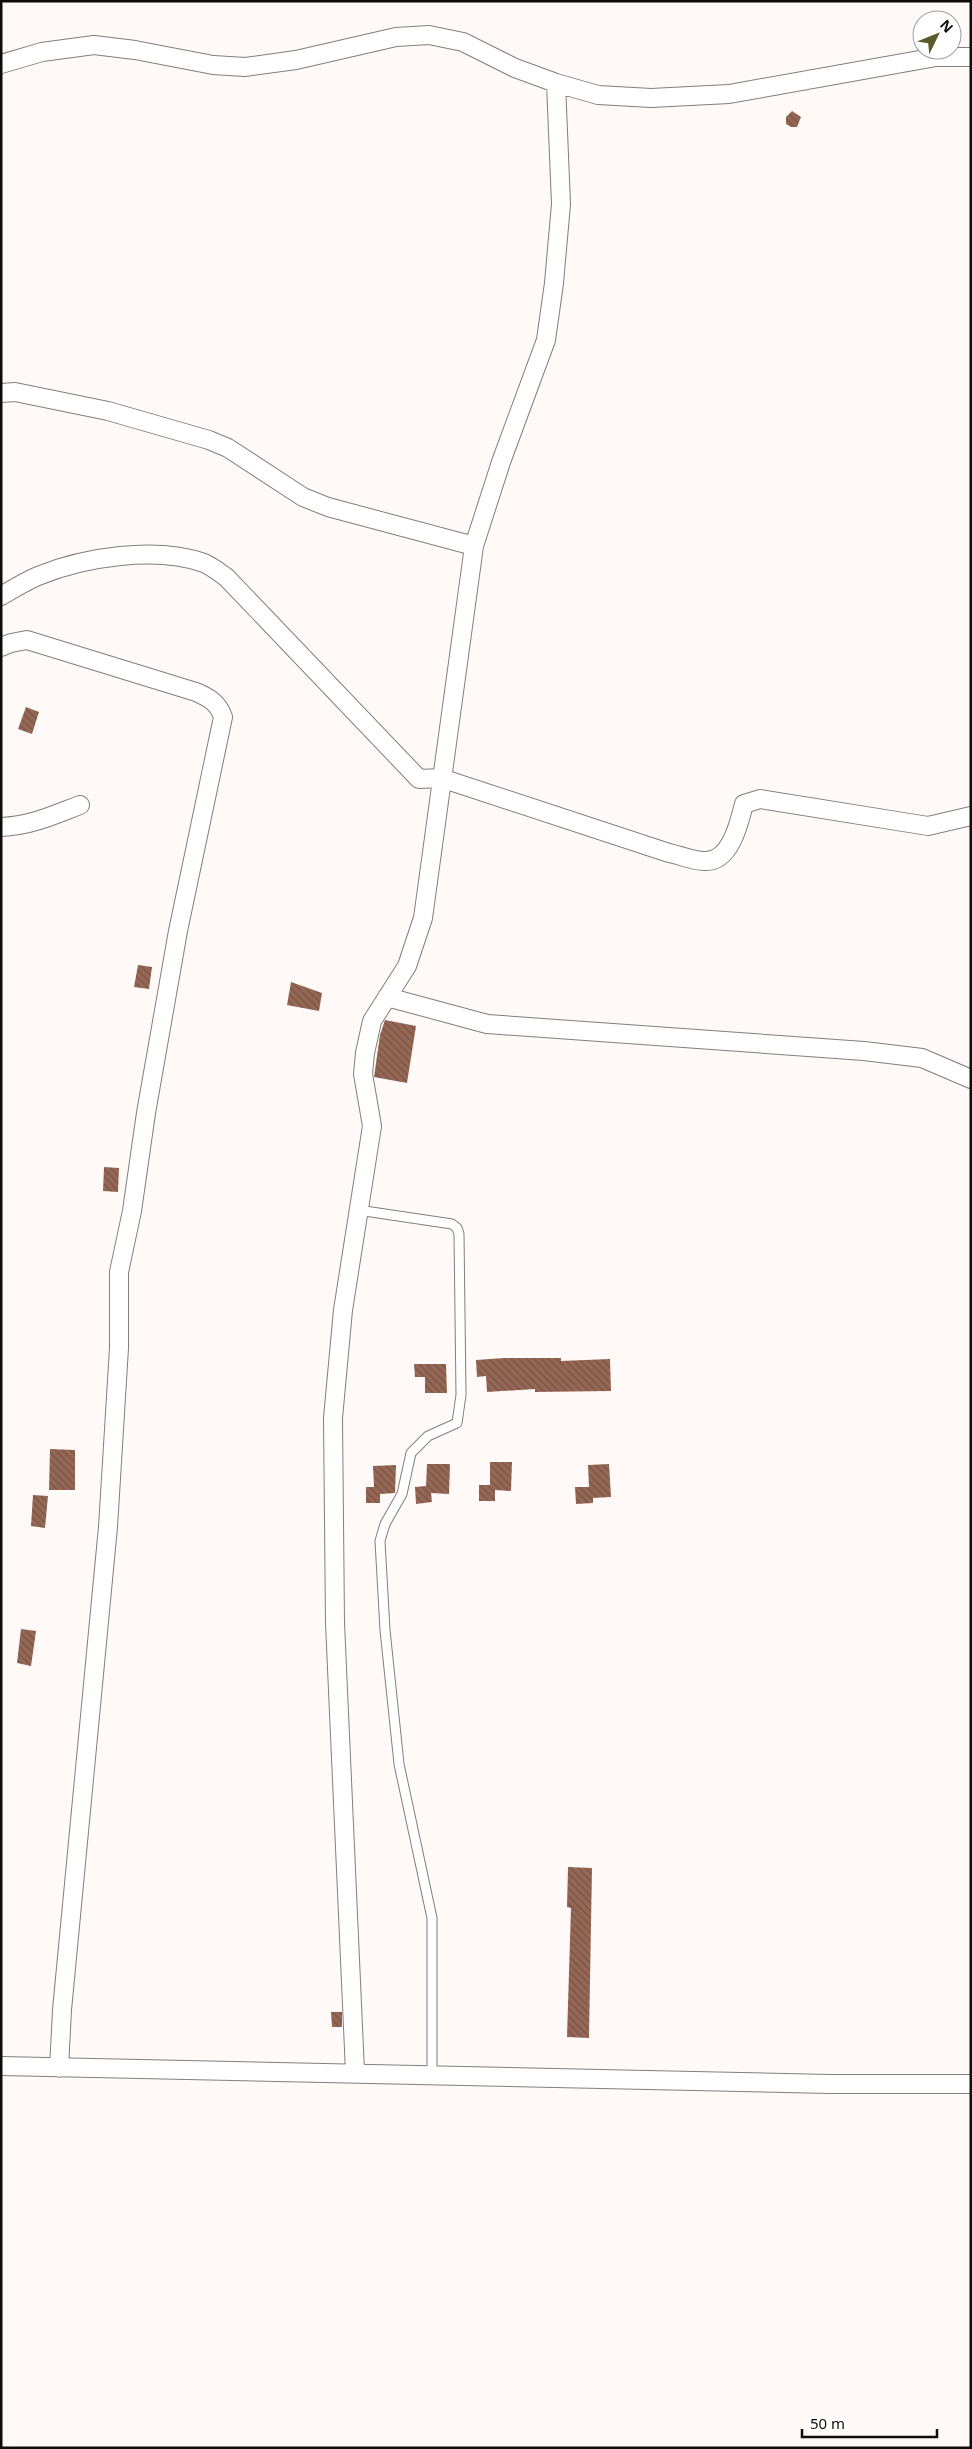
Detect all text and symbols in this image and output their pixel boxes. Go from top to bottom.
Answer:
north arrow [912,10,962,60]
text: N [936,15,958,36]
scale bar [802,2406,937,2438]
text: 50 m [810,2413,845,2433]

